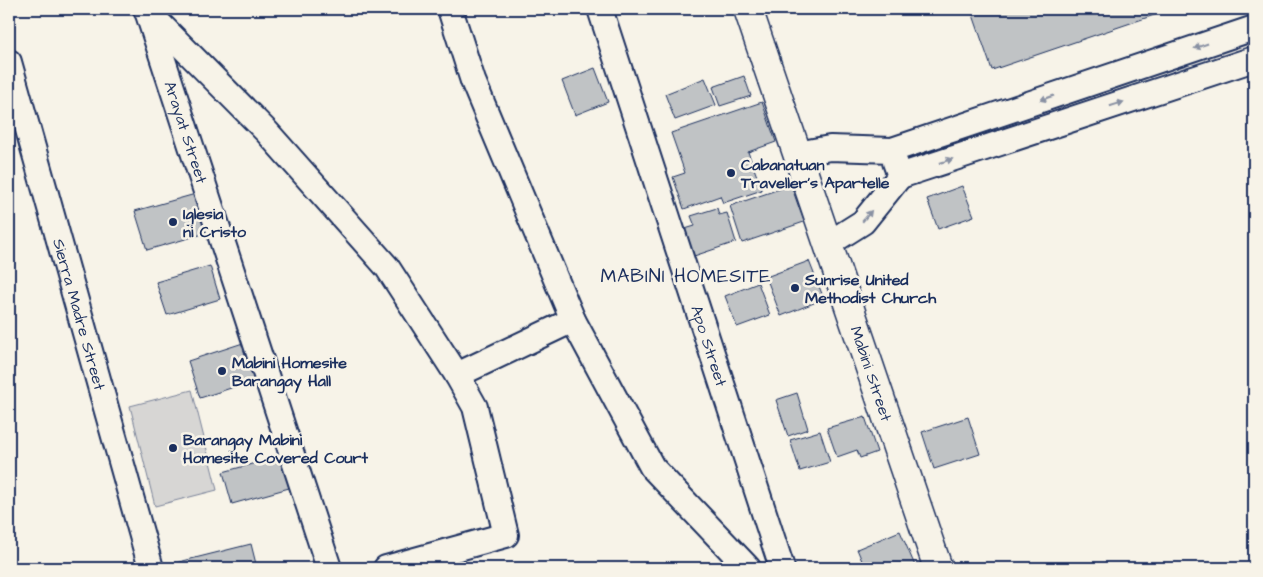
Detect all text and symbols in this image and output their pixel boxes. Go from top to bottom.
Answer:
one-way arrow [1193,42,1208,50]
street label: Arayat Street [159,78,213,187]
one-way arrow [1039,94,1054,102]
one-way arrow [1109,100,1124,108]
place label: Cabanatuan Traveller's Apartelle [740,154,890,194]
one-way arrow [939,157,954,165]
marker: Cabanatuan Traveller's Apartelle [725,167,737,179]
place label: Iglesia ni Cristo [183,203,247,243]
one-way arrow [862,210,873,223]
marker: Iglesia ni Cristo [167,216,179,228]
street label: Sierra Madre Street [47,236,111,393]
district label: MABINI HOMESITE [600,263,772,290]
place label: Sunrise United Methodist Church [804,269,937,309]
marker: Sunrise United Methodist Church [789,282,801,294]
street label: Apo Street [685,303,732,390]
street label: Mabini Street [845,323,897,425]
place label: Mabini Homesite Barangay Hall [232,352,347,394]
marker: Mabini Homesite Barangay Hall [216,365,228,377]
place label: Barangay Mabini Homesite Covered Court [183,429,368,469]
marker: Barangay Mabini Homesite Covered Court [167,442,179,454]

